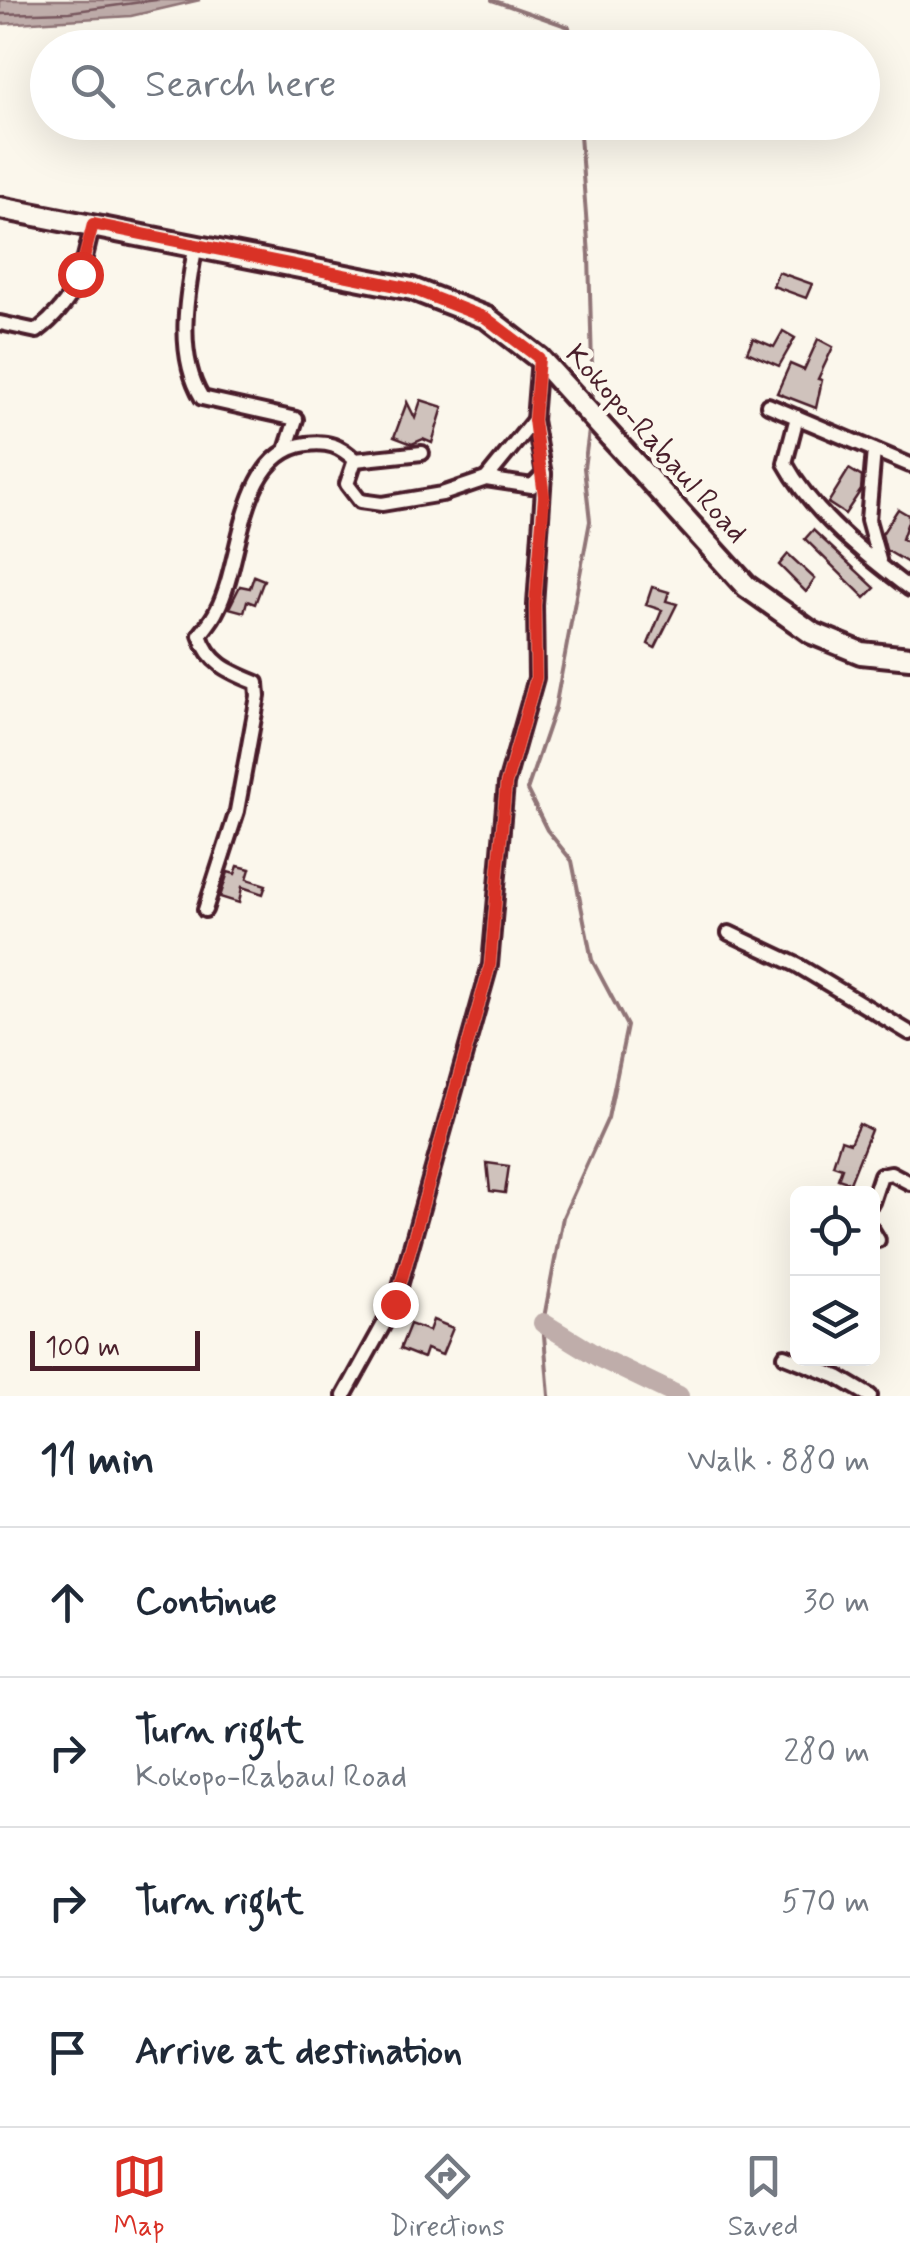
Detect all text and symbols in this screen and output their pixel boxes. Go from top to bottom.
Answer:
search box [30,30,880,140]
icon: search [65,58,120,113]
text: Search here [145,61,336,110]
route start [58,252,104,298]
street label: Kokopo-Rabaul Road [556,336,756,552]
map controls [790,1186,880,1366]
button: locate [790,1186,880,1276]
button: layers [790,1276,880,1366]
route end [373,1282,419,1328]
scale bar [30,1326,200,1370]
text: 100 m [45,1330,120,1367]
text: 11 min [40,1434,155,1489]
text: Walk · 880 m [687,1440,870,1482]
icon: ahead [40,1575,95,1630]
text: Continue [135,1578,277,1627]
text: 30 m [803,1581,870,1623]
text: Turn right [135,1707,304,1756]
icon: right [40,1725,95,1780]
text: 280 m [783,1731,870,1773]
text: Kokopo-Rabaul Road [135,1756,407,1798]
icon: right [40,1875,95,1930]
text: Turn right [135,1878,304,1927]
text: 570 m [781,1881,870,1923]
icon: arrive [40,2025,95,2080]
text: Arrive at destination [135,2028,462,2077]
tab: Map [112,2149,167,2246]
tab: Directions [390,2149,505,2246]
tab: Saved [728,2149,798,2246]

